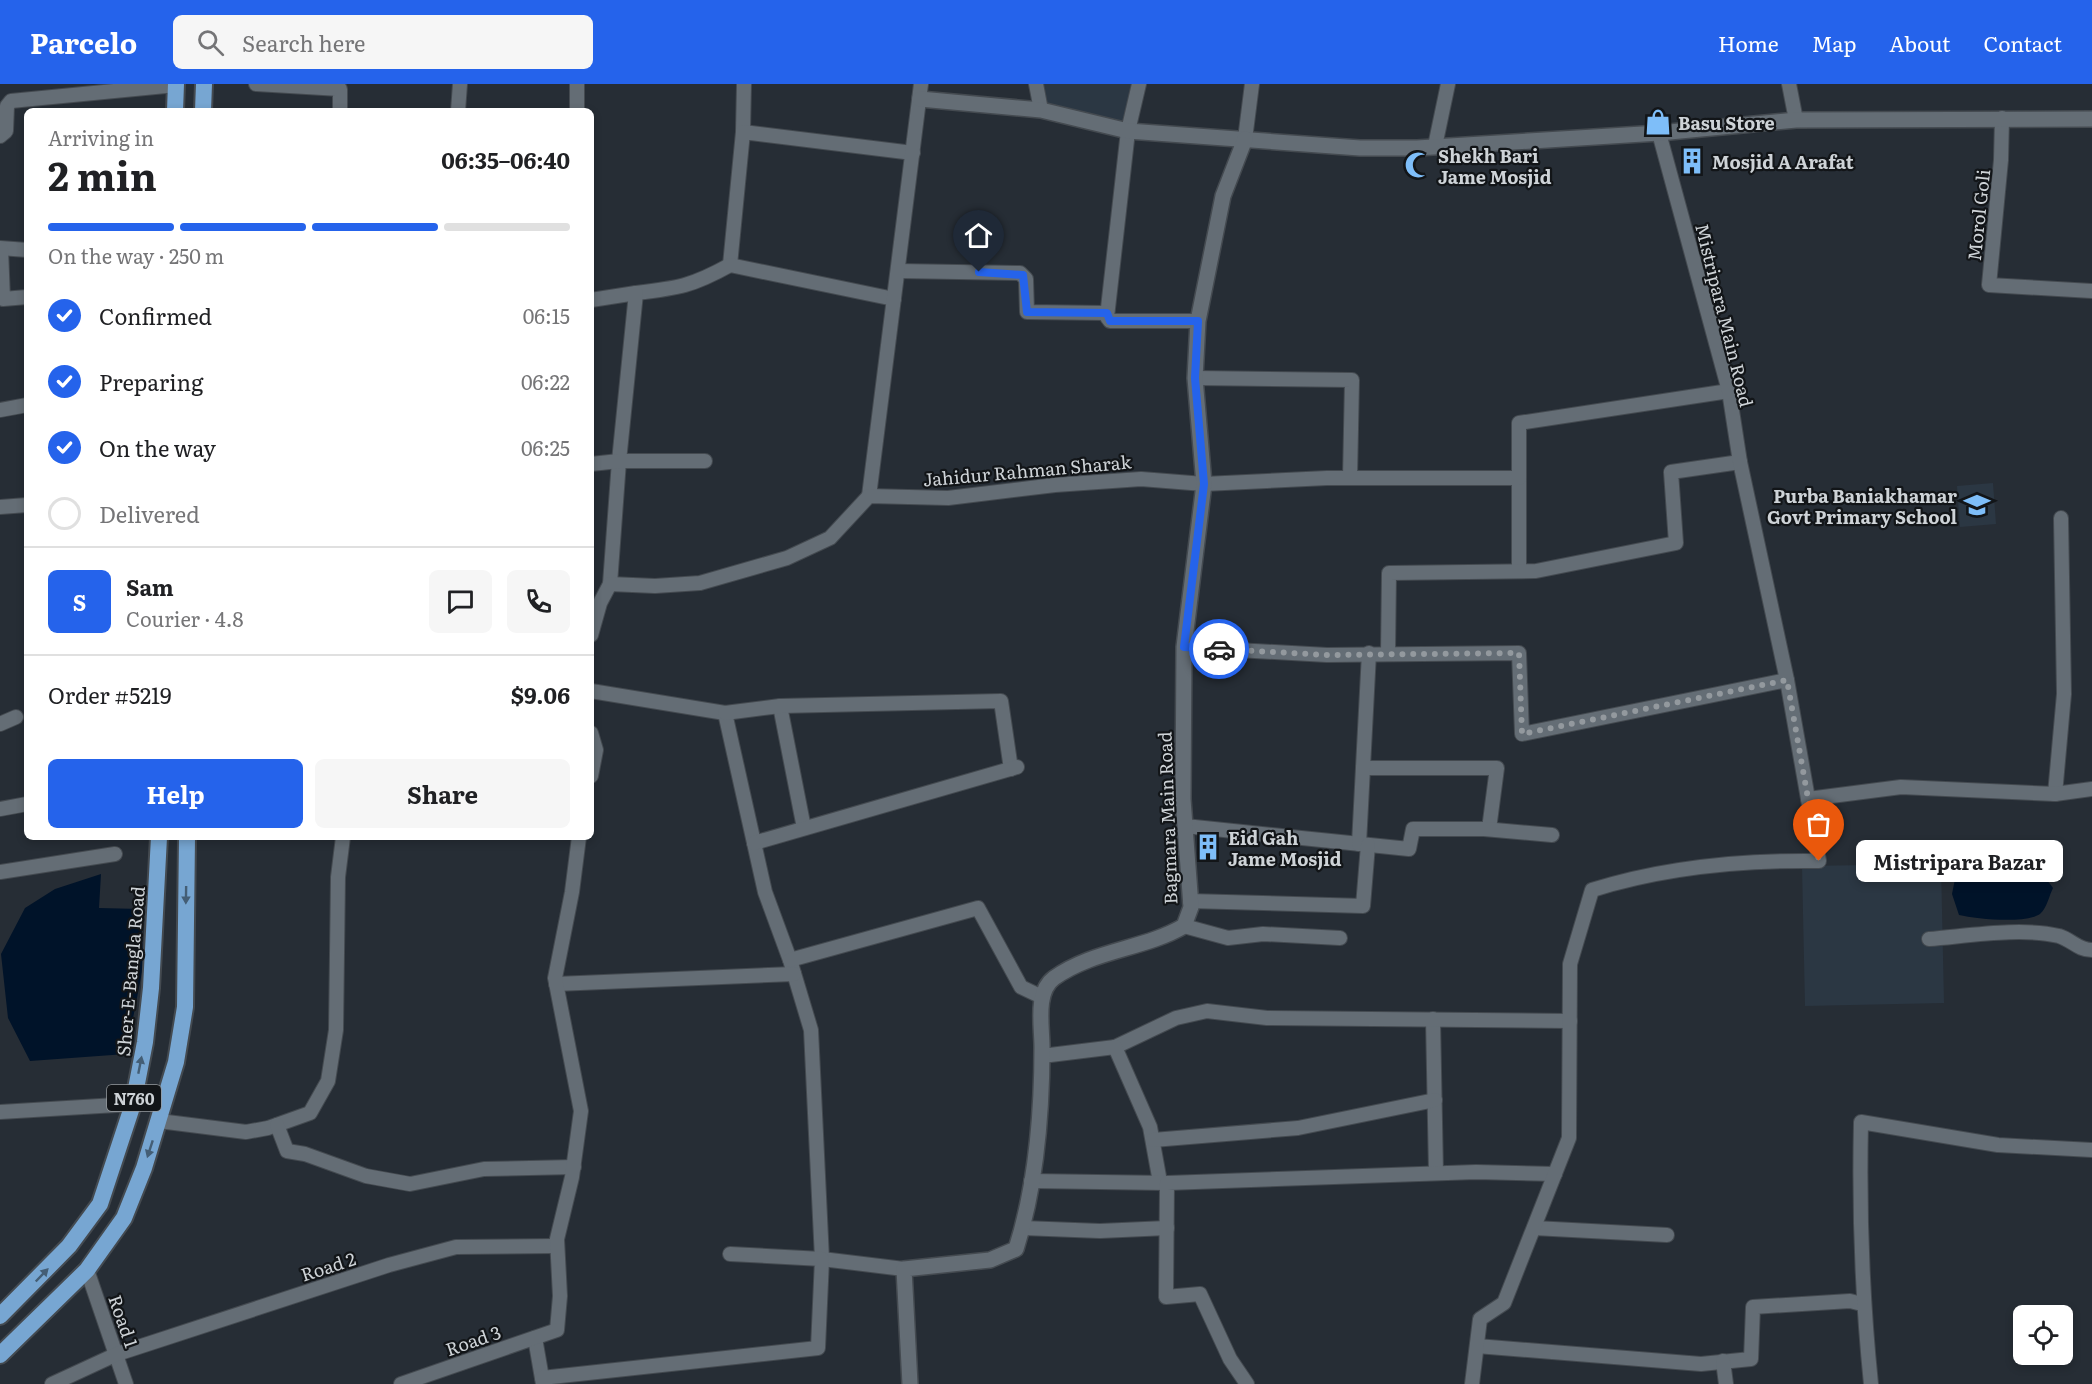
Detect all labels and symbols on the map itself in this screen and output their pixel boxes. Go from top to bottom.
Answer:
shop icon: Basu Store [1643,107,1673,137]
place label: Basu Store [1678,109,1775,136]
place label: Shekh Bari Jame Mosjid [1438,142,1552,190]
building icon: Mosjid A Arafat [1677,146,1707,176]
place label: Mosjid A Arafat [1712,148,1854,175]
mosque icon: Shekh Bari Jame Mosjid [1403,150,1433,180]
street label: Morol Goli [1960,168,1996,262]
pin [953,210,1004,272]
street label: Mistripara Main Road [1689,220,1761,410]
street label: Jahidur Rahman Sharak [922,447,1133,493]
place label: Purba Baniakhamar Govt Primary School [1767,482,1957,530]
school or university icon: Purba Baniakhamar Govt Primary School [1962,490,1992,520]
courier [1189,619,1249,679]
street label: Bagmara Main Road [1150,731,1184,905]
pin [1793,799,1844,861]
place label: Eid Gah Jame Mosjid [1228,824,1342,872]
building icon: Eid Gah Jame Mosjid [1193,832,1223,862]
callout: Mistripara Bazar [1855,840,2062,882]
street label: Sher-E-Bangla Road [109,885,151,1057]
one-way arrow [182,886,191,905]
one-way arrow [136,1056,145,1075]
road number: N760 [107,1085,161,1111]
one-way arrow [145,1140,154,1158]
street label: Road 2 [297,1244,359,1288]
one-way arrow [34,1269,48,1283]
street label: Road 1 [102,1291,146,1351]
street label: Road 3 [442,1318,504,1362]

